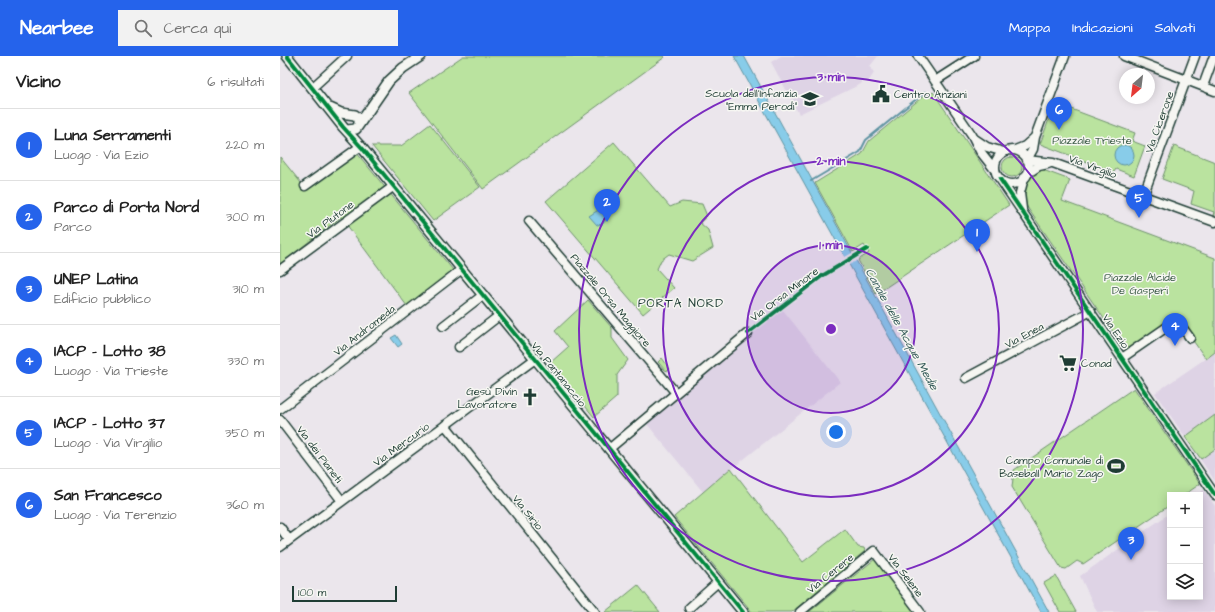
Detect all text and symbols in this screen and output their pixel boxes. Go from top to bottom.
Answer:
search box [118,10,398,46]
text: Nearbee [20,15,94,42]
icon: search [132,17,154,39]
text: Cerca qui [164,18,231,39]
text: Mappa [1009,18,1050,38]
text: Indicazioni [1072,18,1133,38]
text: Salvati [1155,18,1195,38]
north arrow [1119,68,1155,104]
text: 3 min [816,69,845,86]
text: Vicino [16,70,61,94]
text: 6 risultati [207,73,264,91]
public building icon: Centro Anziani [871,84,891,104]
place label: Scuola dell'Infanzia "Emma Perodi" [705,86,797,114]
place label: Centro Anziani [894,87,967,102]
school or university icon: Scuola dell'Infanzia "Emma Perodi" [800,89,820,109]
street label: Via Cicerone [1141,89,1178,155]
pin: 6 [1046,97,1072,130]
text: Luna Serramenti [54,125,171,146]
park label: Piazzale Trieste [1052,133,1132,148]
text: 1 [28,136,30,154]
text: 220 m [226,136,264,154]
text: Luogo · Via Ezio [54,146,149,164]
street label: Via Virgilio [1066,151,1120,183]
text: 2 min [816,153,845,170]
pin: 5 [1126,185,1152,218]
pin: 2 [594,189,620,222]
text: Parco di Porta Nord [54,197,199,218]
street label: Via Plutone [304,197,357,242]
text: 2 [25,208,33,226]
text: 300 m [226,208,264,226]
text: Parco [54,218,92,236]
pin: 1 [964,219,990,252]
text: 1 min [819,237,843,254]
street label: Piazzale Orsa Maggiore [566,250,654,351]
street label: Via Orsa Minore [747,264,822,325]
water label: Canale delle Acque Medie [861,265,943,394]
text: UNEP Latina [54,269,138,290]
park label: Piazzale Alcide De Gasperi [1104,270,1176,298]
text: 3 [26,280,32,298]
text: 310 m [232,280,264,298]
text: Edificio pubblico [54,290,151,308]
district label: PORTA NORD [638,295,724,312]
street label: Via Andromeda [330,301,399,359]
street label: Via Ezio [1099,311,1133,352]
pin: 4 [1162,313,1188,346]
street label: Via Enea [1002,319,1047,352]
centre of rings [824,322,838,336]
street label: Via Pantanaccio [528,339,590,411]
text: IACP - Lotto 38 [54,341,166,362]
text: 4 [25,352,33,370]
text: 330 m [227,352,264,370]
supermarket icon: Conad [1058,353,1078,373]
place label: Conad [1081,356,1112,371]
text: Luogo · Via Trieste [54,362,168,380]
place label: Gesù Divin Lavoratore [458,384,517,412]
church icon: Gesù Divin Lavoratore [520,387,540,407]
text: IACP - Lotto 37 [54,413,165,434]
street label: Via Mercurio [370,418,433,470]
your location [826,422,846,442]
street label: Via dei Pianeti [293,423,346,486]
text: 5 [24,424,34,442]
text: 350 m [225,424,264,442]
text: Luogo · Via Virgilio [54,434,162,452]
place label: Campo Comunale di Baseball Mario Zago [999,453,1104,482]
sports icon: Campo Comunale di Baseball Mario Zago [1106,456,1126,476]
text: San Francesco [54,485,162,506]
street label: Via Sirio [509,492,547,534]
map controls [1167,492,1203,600]
button: + [1167,492,1203,528]
text: 6 [25,496,33,514]
text: 360 m [226,496,264,514]
text: Luogo · Via Terenzio [54,506,177,524]
pin: 3 [1118,527,1144,560]
button: − [1167,528,1203,564]
street label: Via Cerere [804,550,857,597]
street label: Via Selene [884,551,927,600]
button: layers [1167,564,1203,600]
scale bar [292,584,397,603]
text: 100 m [298,585,326,600]

